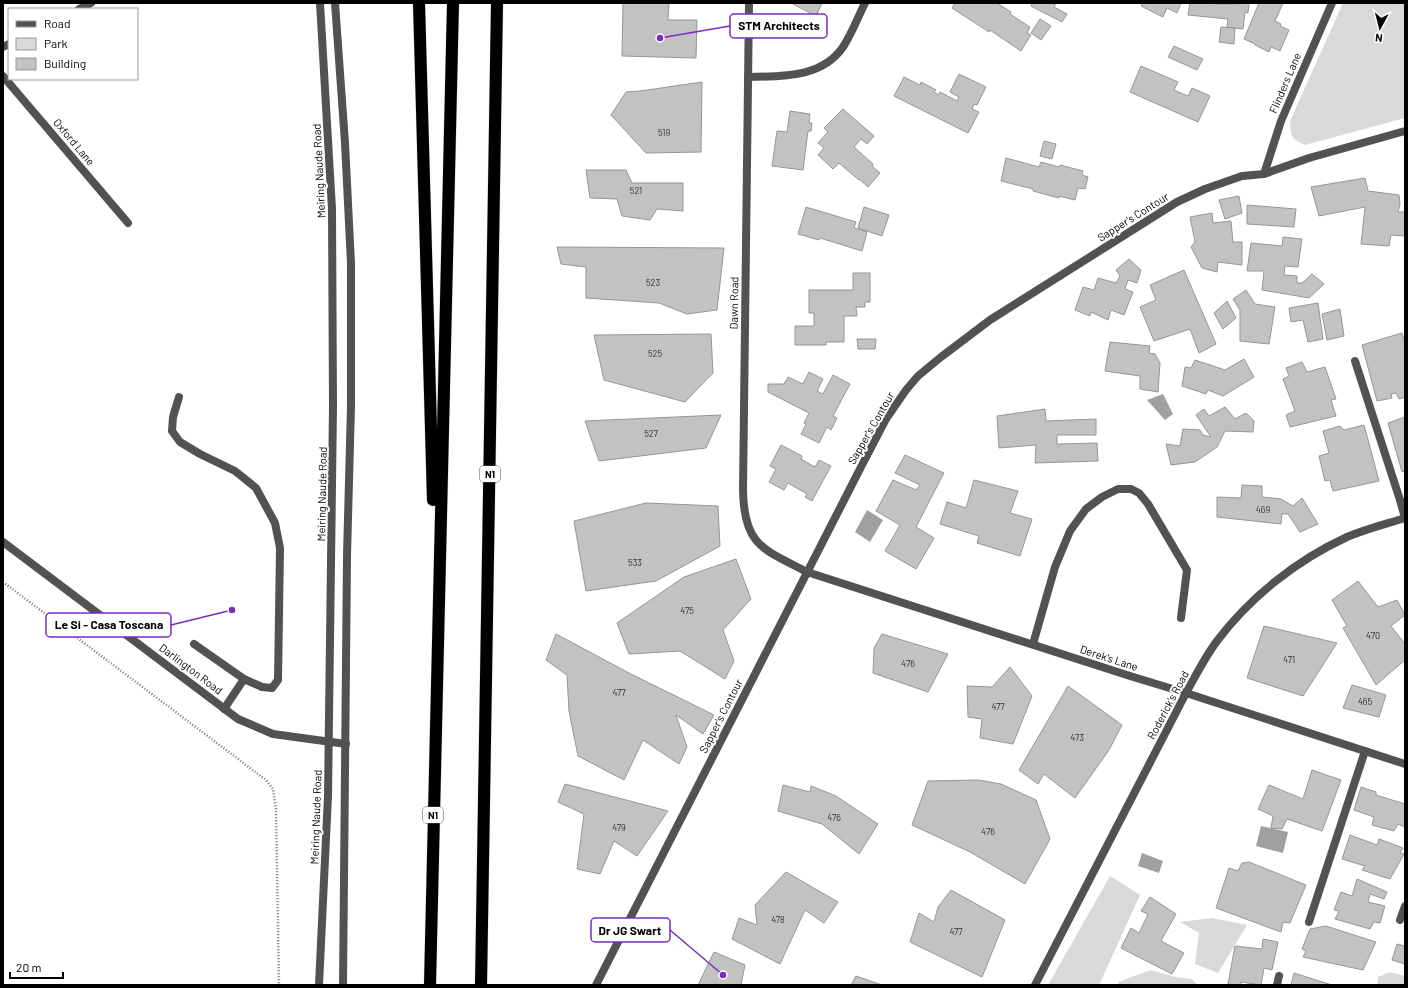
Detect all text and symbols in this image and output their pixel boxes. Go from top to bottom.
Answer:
legend [8,8,138,80]
north arrow [1360,8,1400,48]
callout: STM Architects [730,14,827,38]
text: Road [44,16,71,30]
text: STM Architects [738,18,820,32]
text: N [1374,32,1383,45]
text: Park [44,36,68,50]
street label: Flinders Lane [1266,51,1303,115]
text: Building [44,56,86,70]
street label: Oxford Lane [51,116,98,168]
street label: Meiring Naude Road [310,123,327,219]
house number: 519 [658,127,670,138]
house number: 521 [630,185,642,196]
street label: Sapper's Contour [1095,190,1171,244]
house number: 523 [646,277,660,288]
street label: Dawn Road [727,277,740,329]
house number: 525 [648,348,662,359]
street label: Sapper's Contour [845,389,897,466]
house number: 527 [644,428,659,439]
street label: Meiring Naude Road [314,447,329,541]
road number: N1 [480,466,500,482]
house number: 469 [1256,504,1270,515]
house number: 533 [628,557,642,568]
house number: 475 [680,605,694,616]
callout: Le Si - Casa Toscana [46,613,171,637]
text: Le Si - Casa Toscana [55,617,163,631]
house number: 470 [1366,630,1380,641]
street label: Darlington Road [157,641,225,697]
street label: Derek's Lane [1079,642,1140,673]
house number: 471 [1283,654,1295,665]
house number: 476 [901,658,915,669]
street label: Roderick's Road [1144,668,1191,741]
street label: Sapper's Contour [696,677,745,755]
house number: 477 [612,687,626,698]
house number: 465 [1358,696,1372,707]
house number: 477 [991,701,1005,712]
house number: 473 [1070,732,1084,743]
street label: Meiring Naude Road [307,769,324,865]
road number: N1 [423,807,443,823]
house number: 476 [827,812,841,823]
house number: 479 [612,822,626,833]
house number: 476 [981,826,995,837]
house number: 478 [771,914,785,925]
callout: Dr JG Swart [591,918,670,942]
text: Dr JG Swart [599,923,662,937]
house number: 477 [949,926,963,937]
scale bar [10,954,63,980]
text: 20 m [16,960,42,974]

